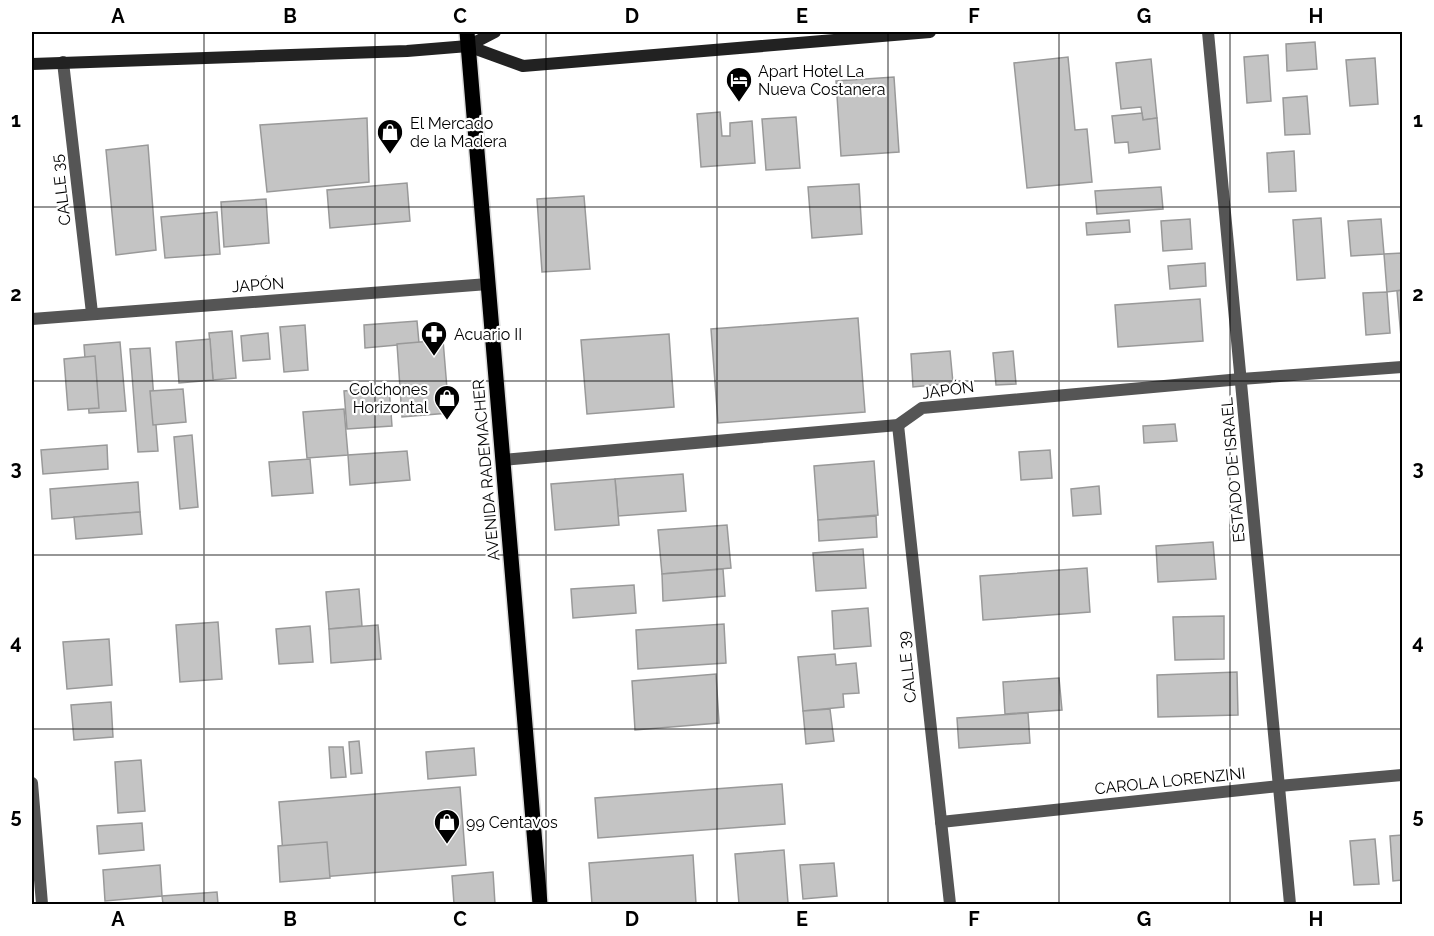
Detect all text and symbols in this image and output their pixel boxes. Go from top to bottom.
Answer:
text: A [111,4,125,28]
text: B [283,4,297,28]
text: C [453,4,467,28]
text: D [625,4,639,28]
text: E [796,4,808,28]
text: F [968,4,980,28]
text: G [1137,4,1151,28]
text: H [1309,4,1323,28]
place label: Apart Hotel La Nueva Costanera [758,62,885,99]
hotel icon: Apart Hotel La Nueva Costanera [724,65,754,103]
text: 1 [11,108,21,132]
text: 1 [1413,108,1423,132]
place label: El Mercado de la Madera [410,114,507,151]
shop icon: El Mercado de la Madera [375,117,405,155]
street label: CALLE 35 [47,153,75,227]
street label: JAPÓN [231,273,285,296]
text: 2 [10,282,22,306]
text: 2 [1412,282,1424,306]
pharmacy icon: Acuario II [419,319,449,357]
place label: Acuario II [454,325,522,344]
street label: JAPÓN [921,376,975,403]
street label: AVENIDA RADEMACHER [469,378,503,562]
place label: Colchones Horizontal [349,380,429,417]
shop icon: Colchones Horizontal [432,383,462,421]
street label: ESTADO DE ISRAEL [1217,396,1249,543]
text: 3 [10,456,22,480]
text: 3 [1412,456,1424,480]
text: 4 [10,630,22,654]
street label: CALLE 39 [894,630,920,704]
text: 4 [1412,630,1424,654]
street label: CAROLA LORENZINI [1094,764,1246,798]
text: 5 [10,804,22,828]
text: 5 [1412,804,1424,828]
shop icon: 99 Centavos [432,807,462,845]
place label: 99 Centavos [466,813,558,832]
text: A [111,907,125,931]
text: B [283,907,297,931]
text: C [453,907,467,931]
text: D [625,907,639,931]
text: E [796,907,808,931]
text: F [968,907,980,931]
text: G [1137,907,1151,931]
text: H [1309,907,1323,931]

